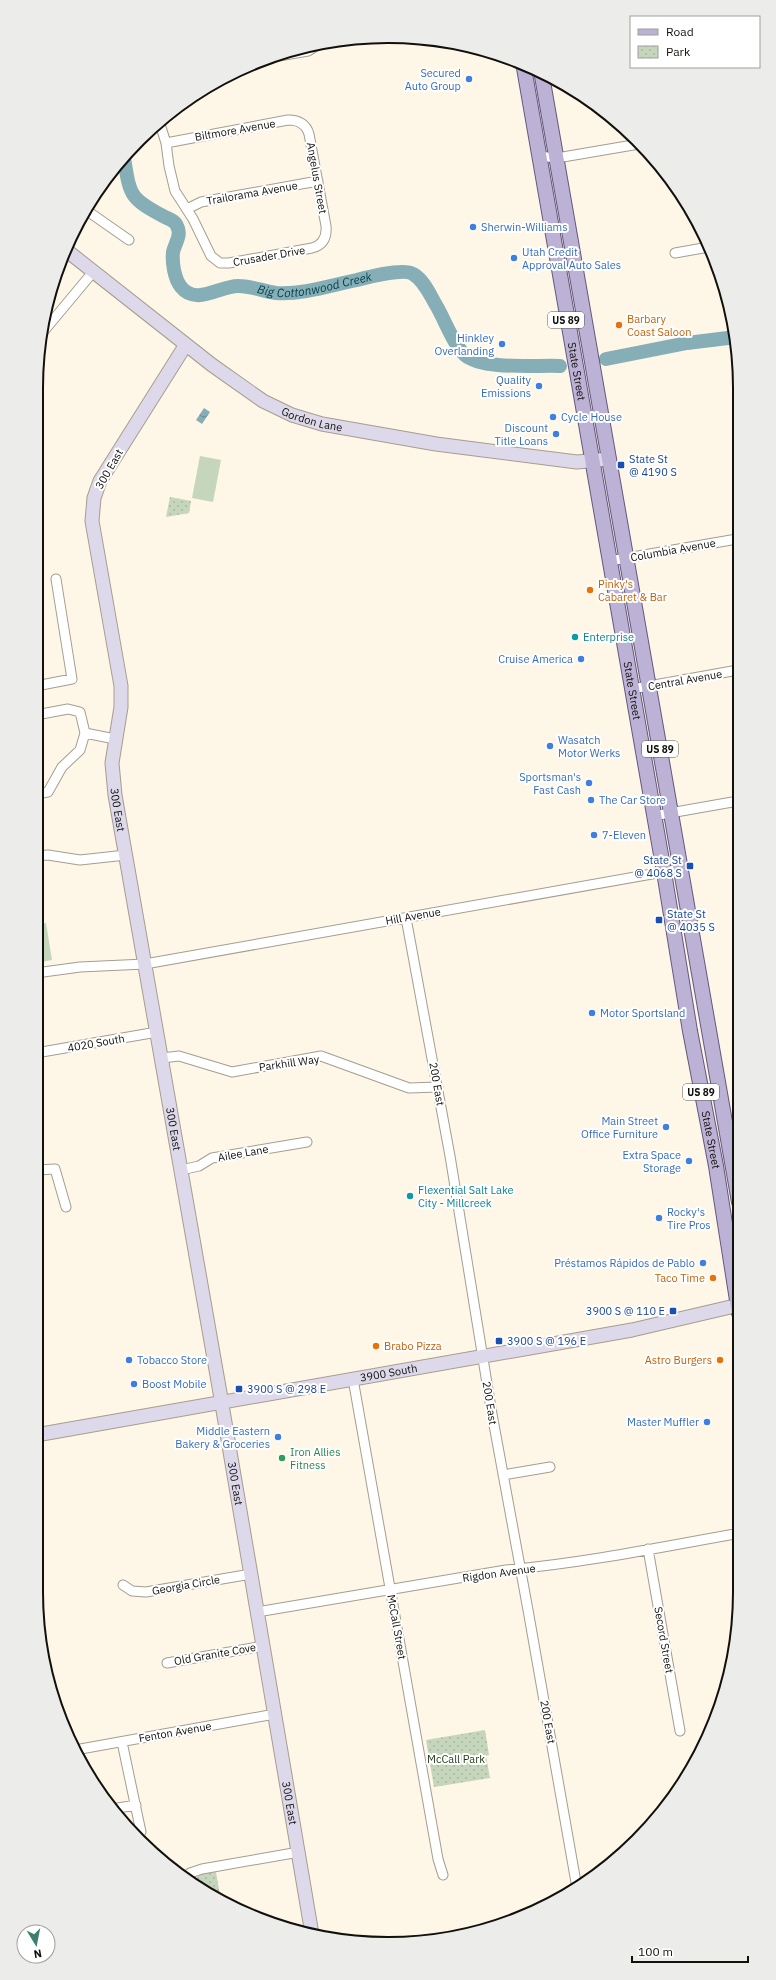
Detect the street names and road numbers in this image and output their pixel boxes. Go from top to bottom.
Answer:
street label: Biltmore Avenue [193,116,277,144]
street label: Angelus Street [304,141,330,215]
street label: Trailorama Avenue [205,178,299,208]
street label: Crusader Drive [232,243,306,269]
road number: US 89 [548,312,584,328]
street label: State Street [565,341,589,402]
street label: Gordon Lane [279,404,344,434]
street label: 300 East [92,446,126,491]
street label: Columbia Avenue [629,536,717,564]
street label: State Street [620,660,644,721]
street label: Central Avenue [647,667,723,693]
road number: US 89 [642,741,678,757]
street label: 300 East [107,787,128,833]
street label: Hill Avenue [384,904,442,928]
street label: 4020 South [66,1031,126,1055]
street label: Parkhill Way [258,1052,321,1074]
street label: 200 East [426,1061,448,1107]
road number: US 89 [683,1084,719,1100]
street label: 300 East [163,1106,184,1152]
street label: State Street [699,1110,723,1170]
street label: Ailee Lane [217,1142,269,1164]
street label: 3900 South [359,1361,418,1385]
street label: 200 East [480,1380,500,1426]
street label: 300 East [225,1461,246,1506]
street label: Rigdon Avenue [462,1561,536,1585]
street label: Georgia Circle [151,1572,221,1598]
street label: McCall Street [384,1593,410,1661]
street label: Secord Street [651,1606,677,1674]
street label: Old Granite Cove [173,1640,257,1668]
street label: 200 East [537,1699,559,1745]
street label: Fenton Avenue [137,1719,213,1745]
street label: 300 East [279,1780,300,1826]

